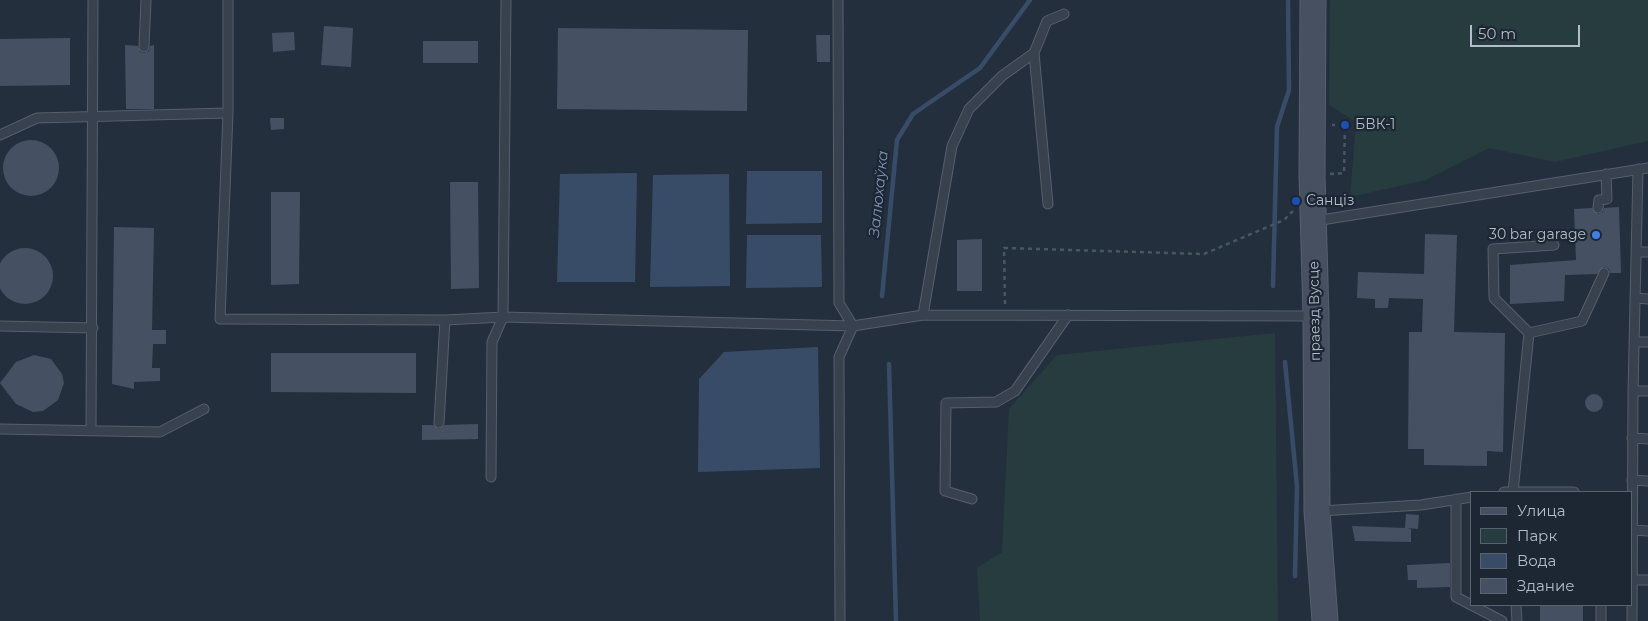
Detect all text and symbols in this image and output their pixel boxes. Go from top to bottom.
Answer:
scale bar [1473,15,1583,47]
text: 50 m [1478,24,1516,43]
place label: БВК-1 [1355,117,1395,133]
marker: БВК-1 [1339,119,1351,131]
water label: Залюхаўка [865,150,893,238]
place label: Санціз [1306,193,1354,209]
marker: Санціз [1290,195,1302,207]
place label: 30 bar garage [1489,227,1586,243]
marker: 30 bar garage [1590,229,1602,241]
street label: праезд Вусце [1306,261,1324,361]
legend [1470,491,1633,606]
text: Улица [1517,501,1565,520]
text: Парк [1517,526,1557,545]
text: Вода [1517,551,1556,570]
text: Здание [1517,576,1575,595]

